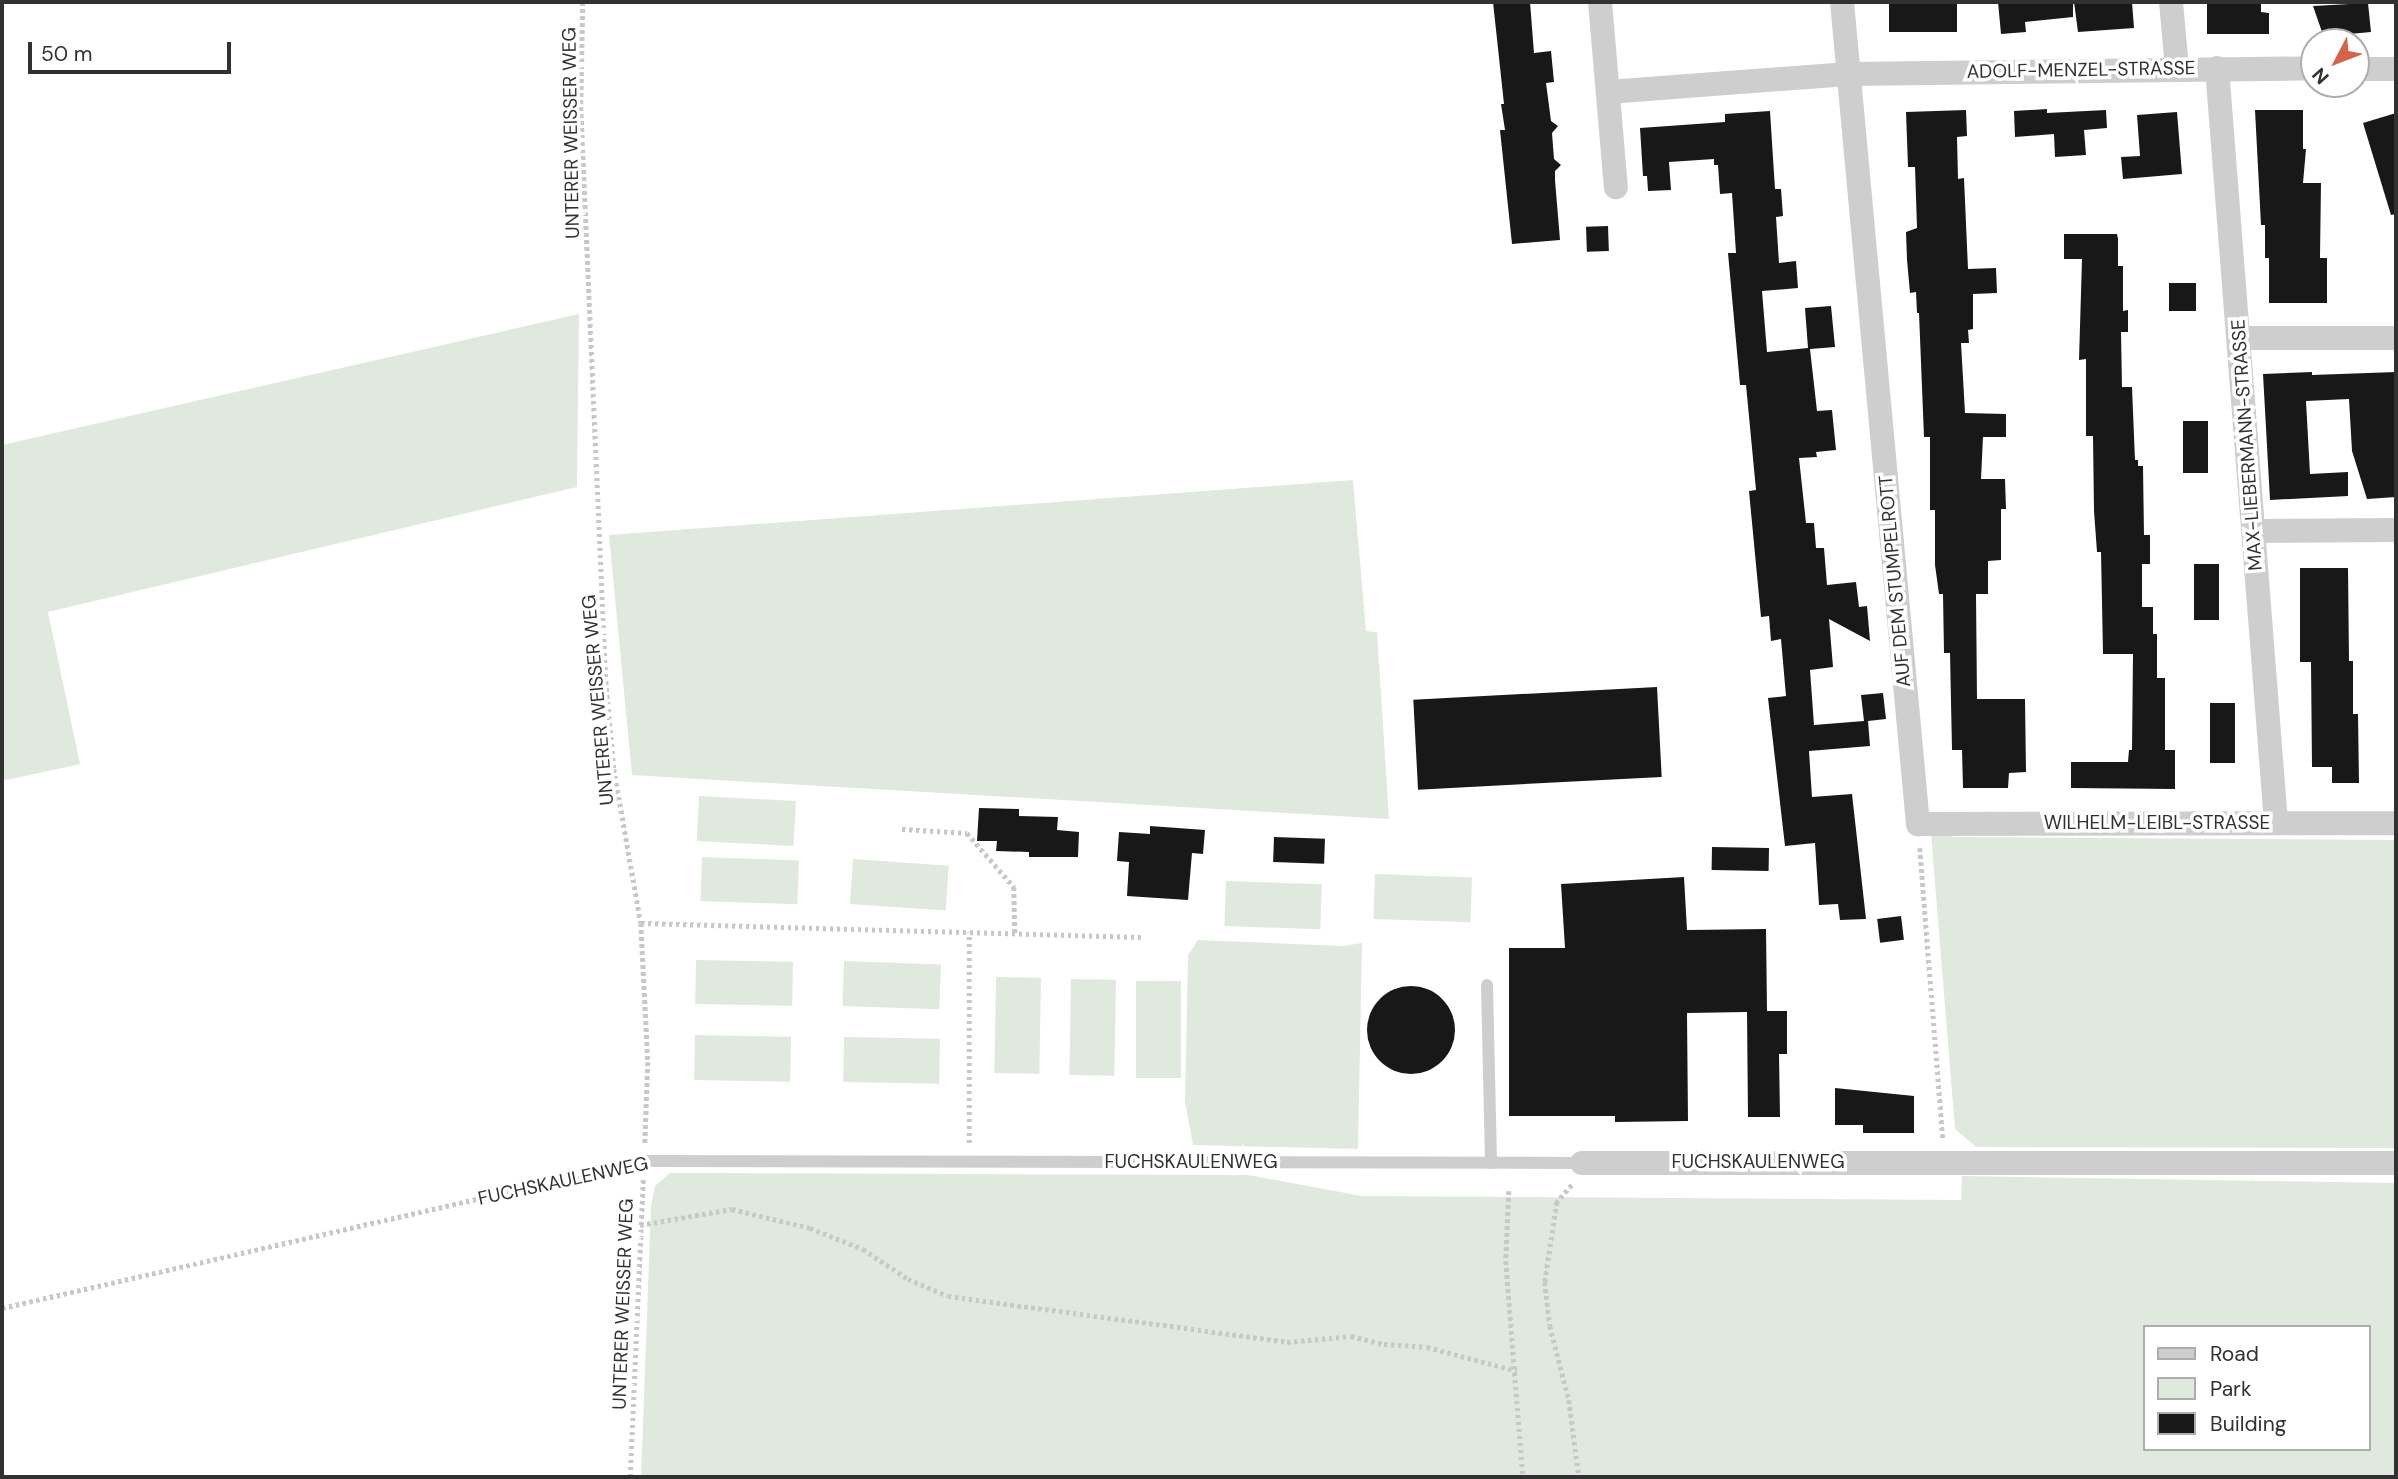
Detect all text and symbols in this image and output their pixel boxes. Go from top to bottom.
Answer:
street label: UNTERER WEISSER WEG [558,27,584,239]
scale bar [32,28,234,72]
north arrow [2300,28,2370,98]
text: 50 m [41,40,92,68]
street label: ADOLF-MENZEL-STRASSE [1966,57,2196,83]
text: N [2307,63,2334,90]
street label: MAX-LIEBERMANN-STRASSE [2227,318,2267,572]
street label: AUF DEM STUMPELROTT [1874,474,1916,688]
street label: UNTERER WEISSER WEG [577,594,619,806]
street label: WILHELM-LEIBL-STRASSE [2044,812,2270,834]
street label: FUCHSKAULENWEG [1104,1151,1278,1173]
street label: FUCHSKAULENWEG [1671,1151,1845,1173]
street label: FUCHSKAULENWEG [476,1152,650,1210]
street label: UNTERER WEISSER WEG [608,1198,638,1410]
legend [2142,1325,2370,1451]
text: Road [2210,1340,2259,1368]
text: Park [2210,1375,2251,1403]
text: Building [2210,1410,2286,1438]

